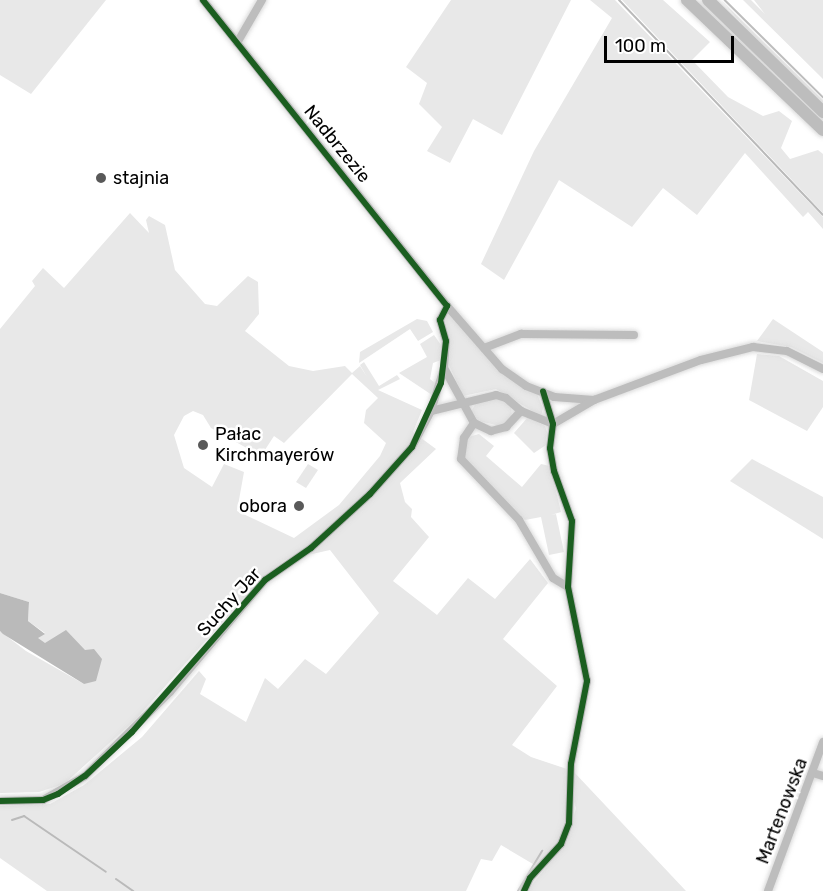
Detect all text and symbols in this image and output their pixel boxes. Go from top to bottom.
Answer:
scale bar [607,24,738,62]
text: 100 m [615,35,666,57]
street label: Nadbrzezie [299,101,375,187]
place label: stajnia [113,167,169,189]
marker: stajnia [94,171,108,185]
place label: Pałac Kirchmayerów [215,424,334,466]
marker: Pałac Kirchmayerów [196,438,210,452]
place label: obora [239,495,287,517]
marker: obora [292,499,306,513]
street label: Suchy Jar [193,563,265,641]
street label: Martenowska [752,755,812,867]

